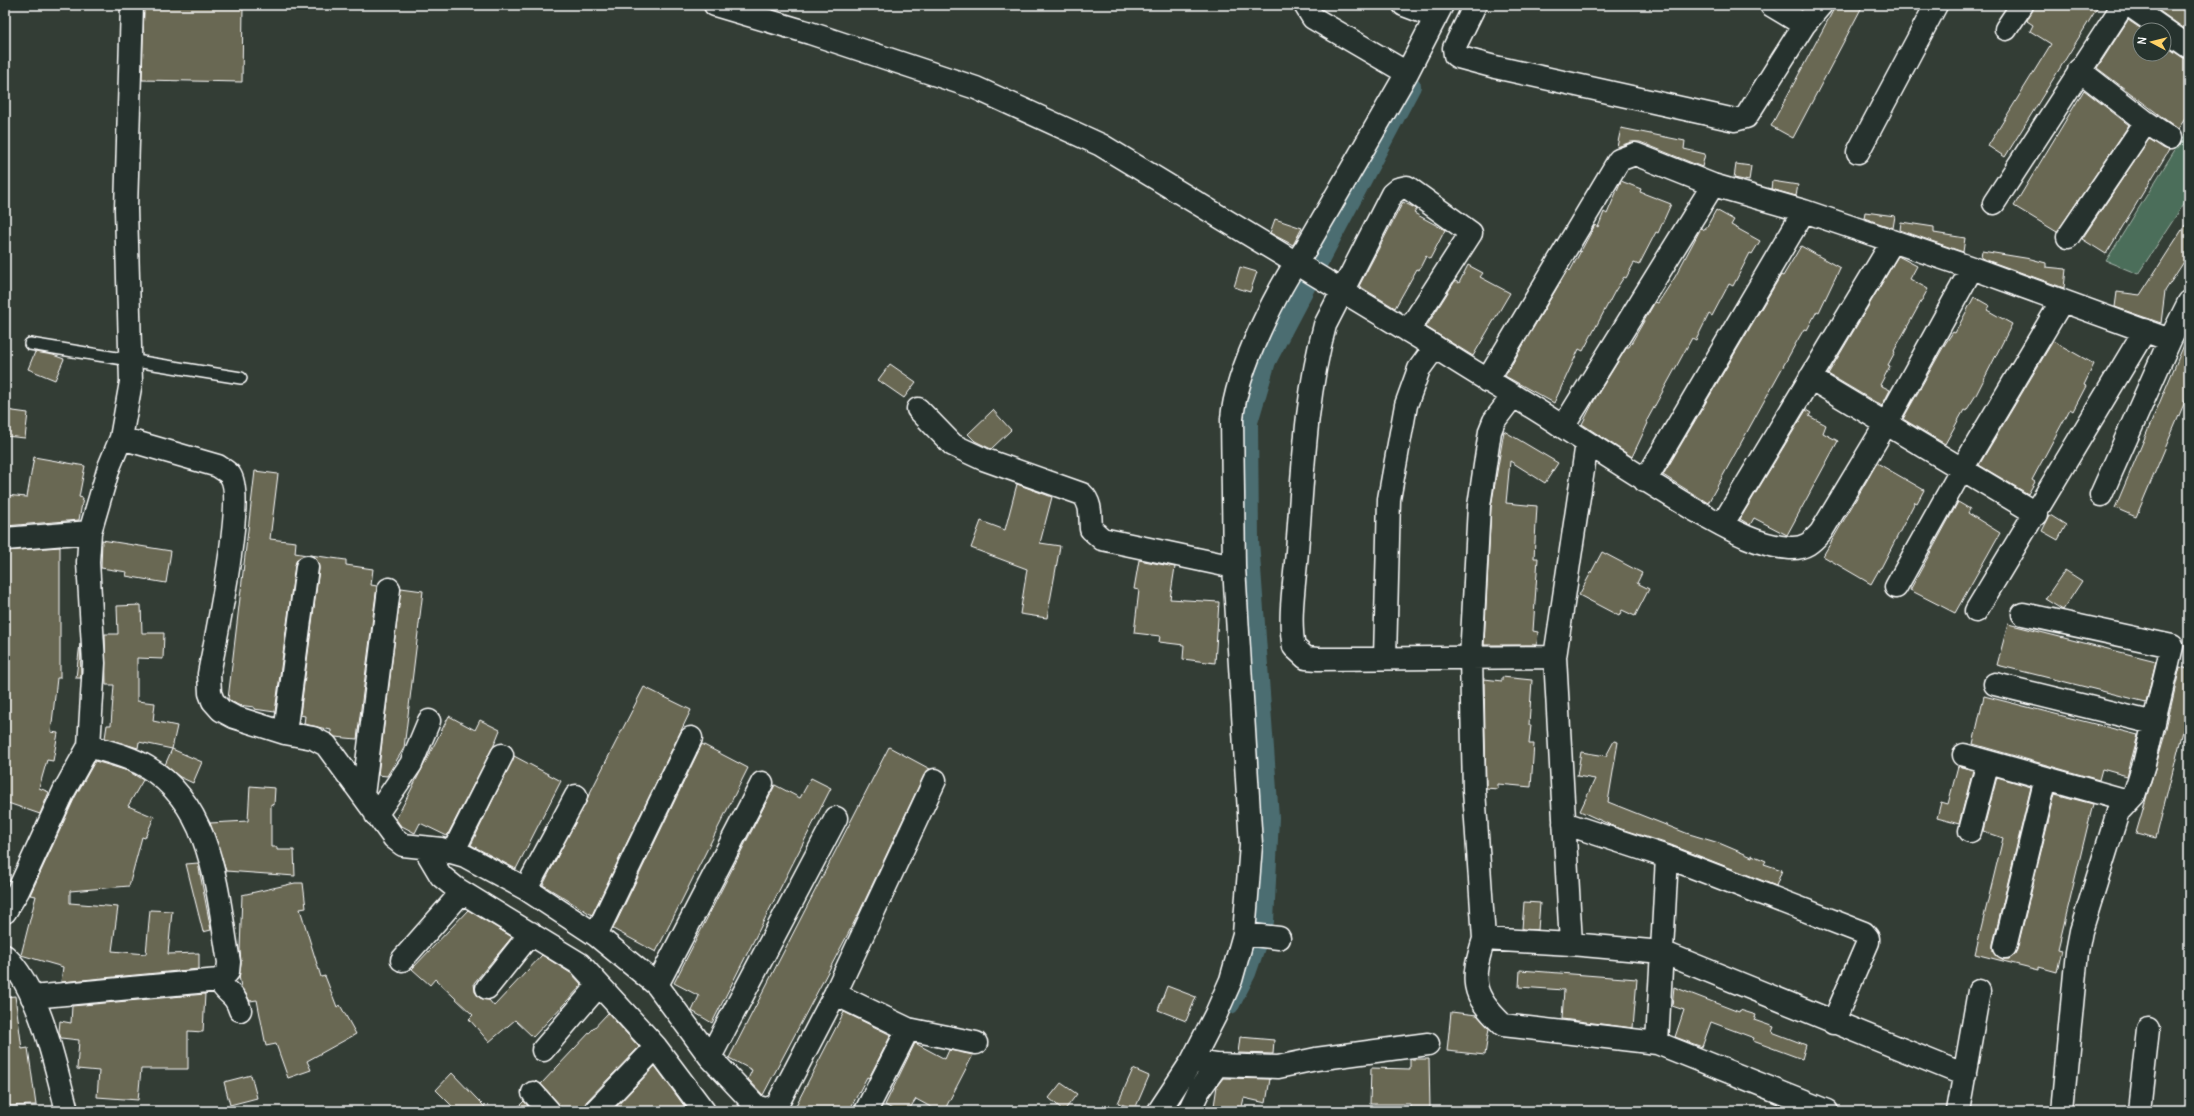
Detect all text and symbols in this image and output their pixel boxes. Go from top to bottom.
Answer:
north arrow [2132,22,2172,62]
text: N [2135,36,2149,45]

